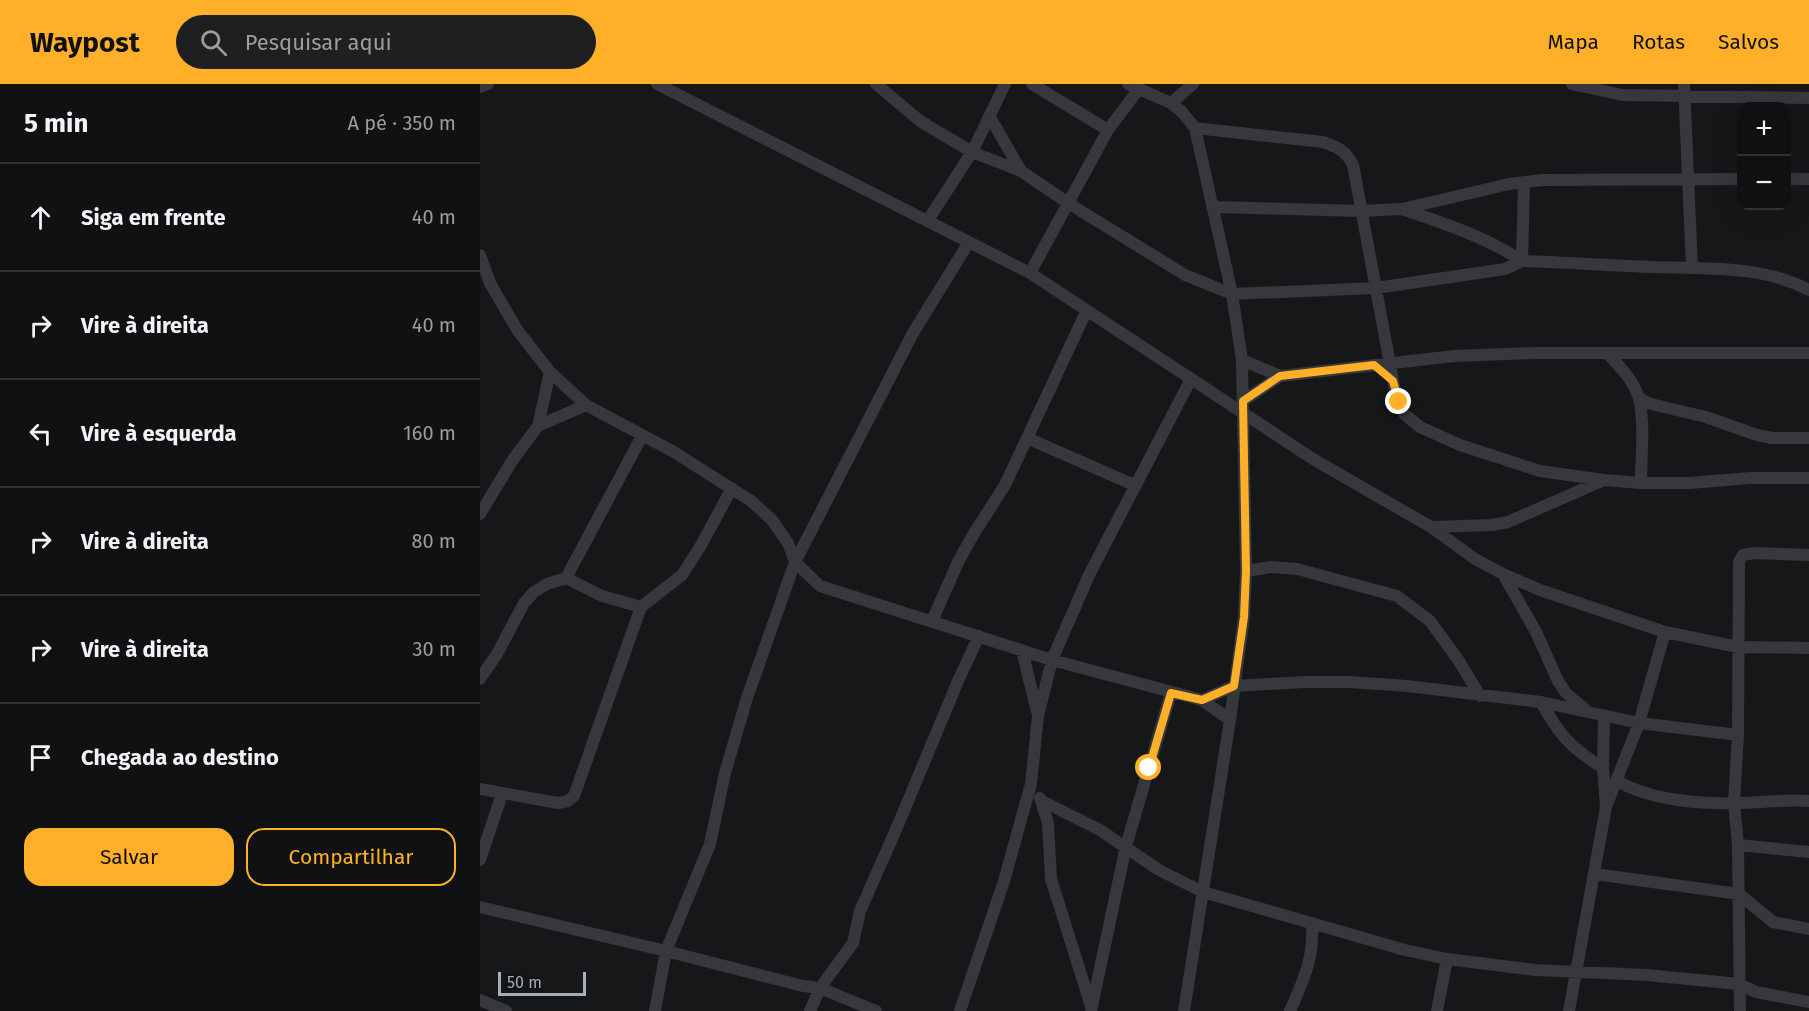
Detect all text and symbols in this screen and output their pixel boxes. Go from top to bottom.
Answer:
search box [176,15,596,69]
text: Waypost [30,26,140,59]
icon: search [197,26,230,59]
text: Pesquisar aqui [245,29,392,56]
text: Mapa [1548,29,1599,55]
text: Rotas [1632,29,1685,55]
text: Salvos [1718,29,1779,55]
map controls [1737,102,1791,210]
button: + [1737,102,1791,156]
text: 5 min [24,108,88,139]
text: A pé · 350 m [347,111,456,135]
button: − [1737,156,1791,210]
icon: ahead [24,201,57,234]
text: Siga em frente [81,204,226,231]
text: 40 m [412,205,456,229]
icon: right [24,309,57,342]
text: Vire à direita [81,312,209,339]
text: 40 m [412,313,456,337]
route end [1385,388,1411,414]
icon: left [24,417,57,450]
text: Vire à esquerda [81,420,237,447]
text: 160 m [403,421,456,445]
icon: right [24,525,57,558]
text: Vire à direita [81,528,209,555]
text: 80 m [411,529,456,553]
icon: right [24,633,57,666]
text: Vire à direita [81,636,209,663]
text: 30 m [412,637,456,661]
icon: arrive [24,741,57,774]
text: Chegada ao destino [81,744,279,771]
route start [1135,754,1161,780]
button: Salvar [24,828,234,886]
button: Compartilhar [246,828,456,886]
scale bar [498,969,586,996]
text: 50 m [507,973,542,992]

